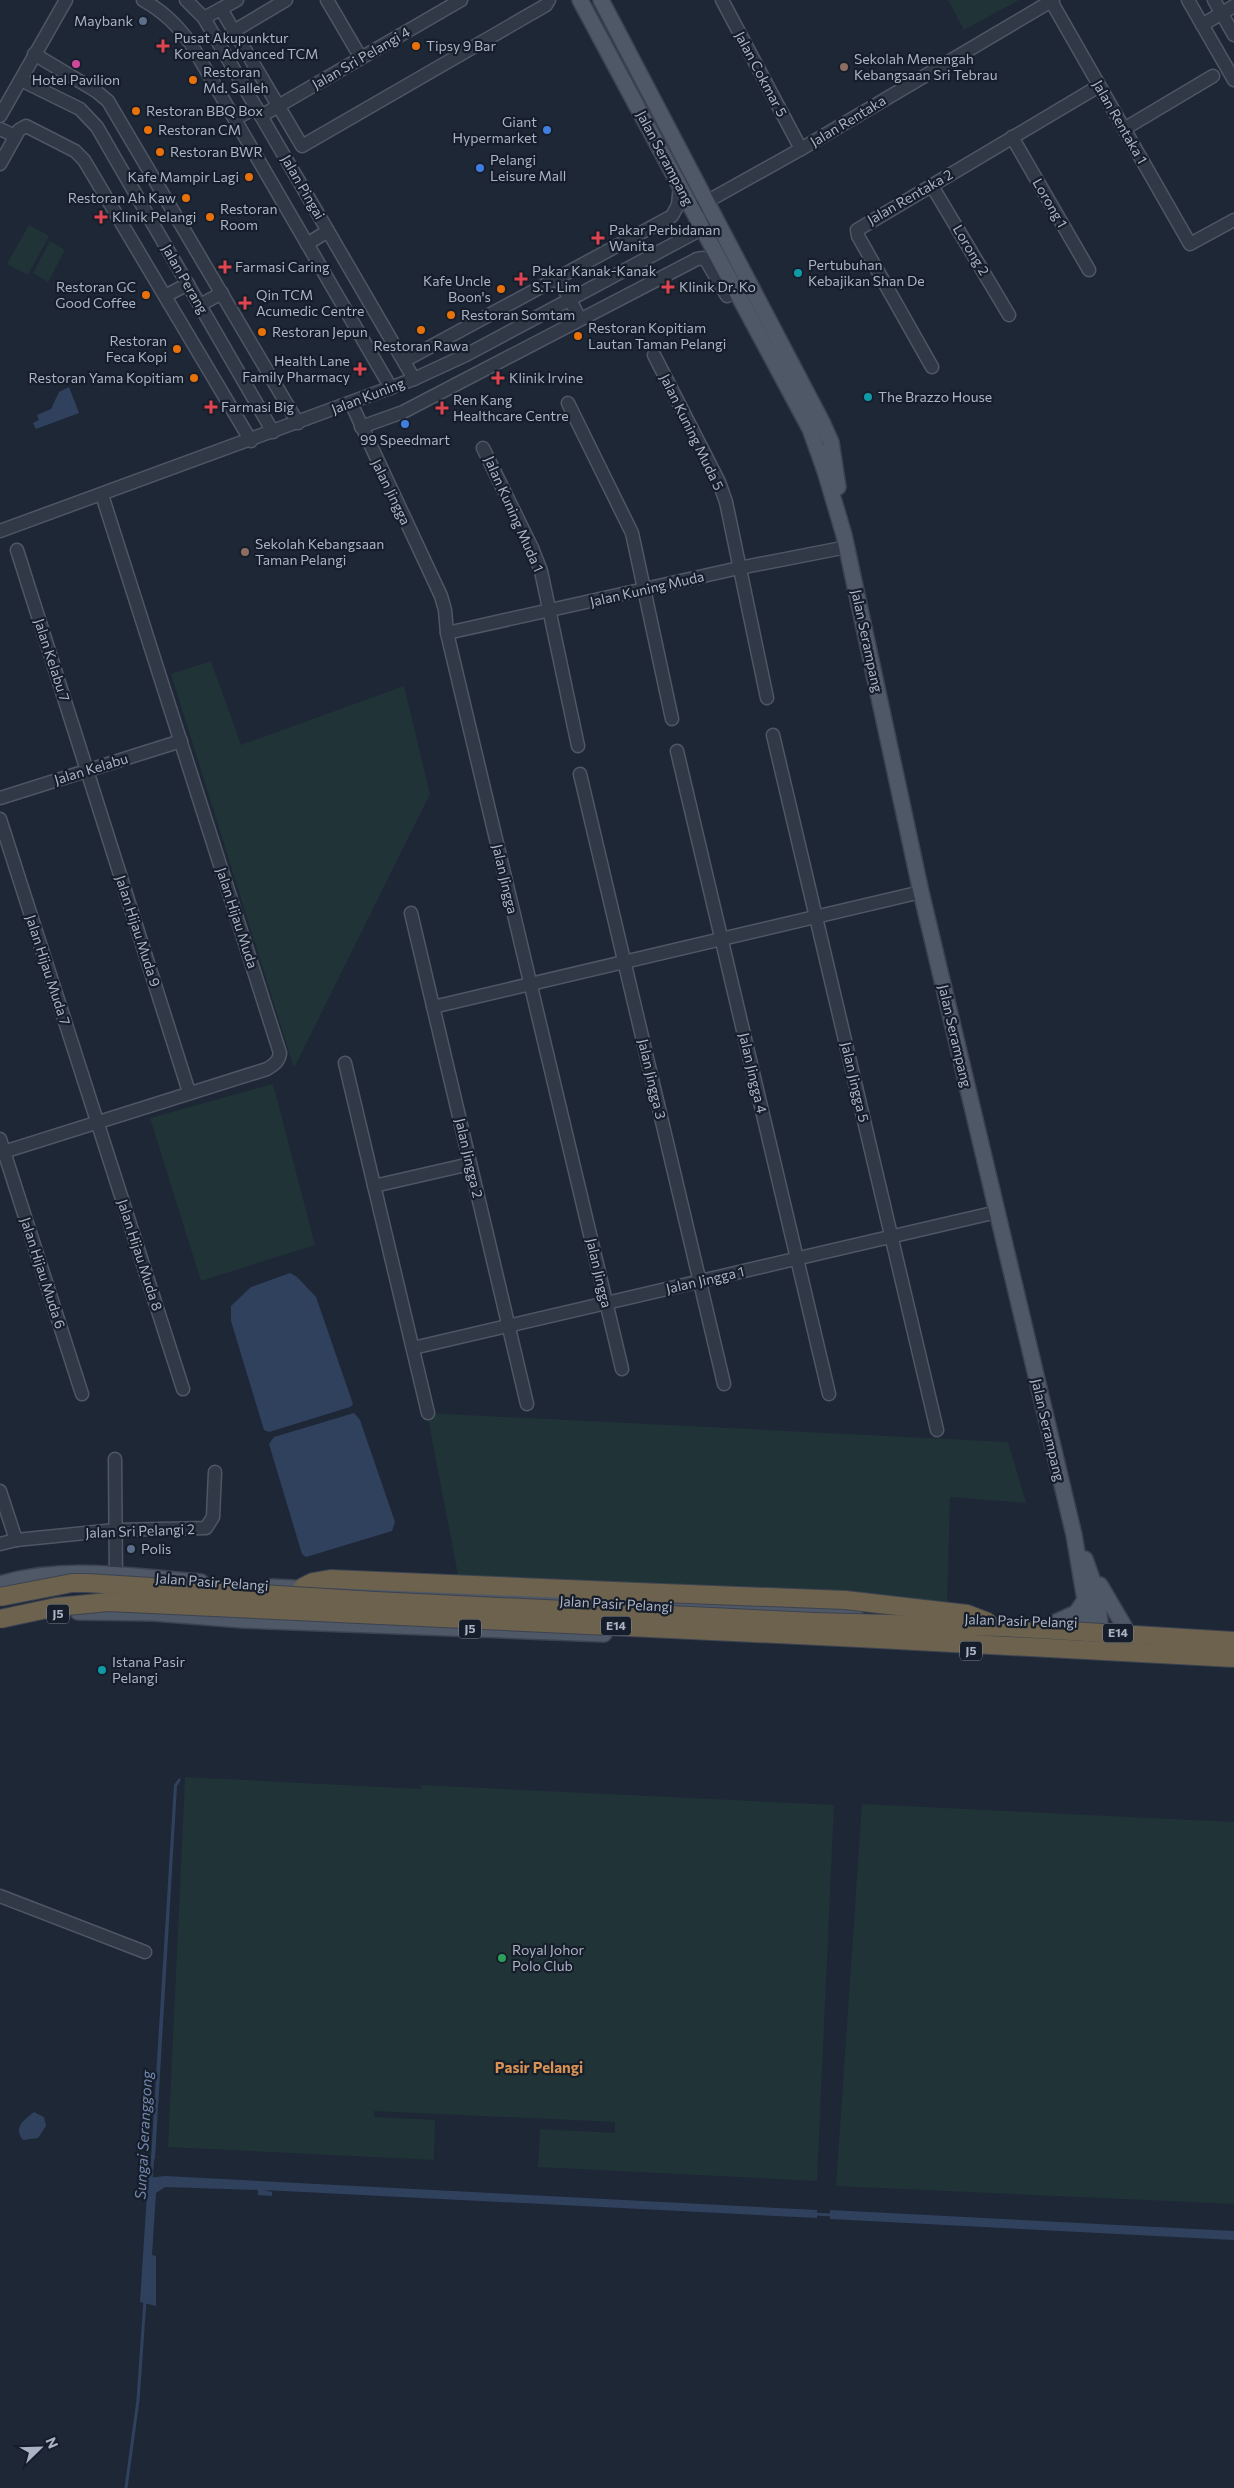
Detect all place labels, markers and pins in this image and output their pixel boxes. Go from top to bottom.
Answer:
place label: Maybank [74,12,133,29]
marker: Maybank [137,15,149,27]
place label: Pusat Akupunktur Korean Advanced TCM [174,29,318,62]
place label: Tipsy 9 Bar [426,37,496,54]
marker: Pusat Akupunktur Korean Advanced TCM [156,39,170,53]
marker: Tipsy 9 Bar [410,40,422,52]
place label: Sekolah Menengah Kebangsaan Sri Tebrau [854,50,997,83]
marker: Hotel Pavilion [70,58,82,70]
marker: Sekolah Menengah Kebangsaan Sri Tebrau [838,61,850,73]
place label: Restoran Md. Salleh [203,63,269,96]
place label: Hotel Pavilion [32,71,120,88]
marker: Restoran Md. Salleh [187,74,199,86]
place label: Restoran BBQ Box [146,102,263,119]
marker: Restoran BBQ Box [130,105,142,117]
place label: Giant Hypermarket [453,113,537,146]
place label: Restoran CM [158,121,241,138]
marker: Restoran CM [142,124,154,136]
marker: Giant Hypermarket [541,124,553,136]
place label: Restoran BWR [170,143,263,160]
marker: Restoran BWR [154,146,166,158]
place label: Pelangi Leisure Mall [490,151,566,184]
marker: Pelangi Leisure Mall [474,162,486,174]
place label: Kafe Mampir Lagi [128,168,239,185]
marker: Kafe Mampir Lagi [243,171,255,183]
place label: Restoran Ah Kaw [68,189,176,206]
marker: Restoran Ah Kaw [180,192,192,204]
place label: Restoran Room [220,200,277,233]
place label: Klinik Pelangi [112,208,196,225]
marker: Klinik Pelangi [94,210,108,224]
marker: Restoran Room [204,211,216,223]
place label: Pakar Perbidanan Wanita [609,221,720,254]
marker: Pakar Perbidanan Wanita [591,231,605,245]
place label: Pertubuhan Kebajikan Shan De [808,256,925,289]
place label: Farmasi Caring [235,258,330,275]
marker: Farmasi Caring [219,261,231,273]
place label: Pakar Kanak-Kanak S.T. Lim [532,262,657,295]
marker: Pertubuhan Kebajikan Shan De [792,267,804,279]
place label: Kafe Uncle Boon's [423,272,491,305]
marker: Pakar Kanak-Kanak S.T. Lim [514,272,528,286]
place label: Restoran GC Good Coffee [55,278,136,311]
place label: Klinik Dr. Ko [679,278,756,295]
marker: Klinik Dr. Ko [661,280,675,294]
marker: Kafe Uncle Boon's [495,283,507,295]
place label: Qin TCM Acumedic Centre [256,286,364,319]
marker: Restoran GC Good Coffee [140,289,152,301]
marker: Qin TCM Acumedic Centre [238,296,252,310]
place label: Restoran Somtam [461,306,575,323]
marker: Restoran Somtam [445,309,457,321]
place label: Restoran Kopitiam Lautan Taman Pelangi [588,319,726,352]
place label: Restoran Jepun [272,323,368,340]
marker: Restoran Rawa [415,324,427,336]
marker: Restoran Jepun [256,326,268,338]
marker: Restoran Kopitiam Lautan Taman Pelangi [572,330,584,342]
place label: Restoran Feca Kopi [106,332,167,365]
place label: Restoran Rawa [373,337,469,354]
marker: Restoran Feca Kopi [171,343,183,355]
place label: Health Lane Family Pharmacy [242,352,350,385]
marker: Health Lane Family Pharmacy [354,363,366,375]
place label: Restoran Yama Kopitiam [29,369,184,386]
place label: Klinik Irvine [509,369,583,386]
marker: Klinik Irvine [491,371,505,385]
marker: Restoran Yama Kopitiam [188,372,200,384]
place label: The Brazzo House [878,388,992,405]
place label: Ren Kang Healthcare Centre [453,391,569,424]
marker: The Brazzo House [862,391,874,403]
place label: Farmasi Big [221,398,294,415]
marker: Farmasi Big [205,401,217,413]
marker: Ren Kang Healthcare Centre [435,401,449,415]
marker: 99 Speedmart [399,418,411,430]
place label: 99 Speedmart [360,431,450,448]
place label: Sekolah Kebangsaan Taman Pelangi [255,535,384,568]
marker: Sekolah Kebangsaan Taman Pelangi [239,546,251,558]
place label: Polis [141,1540,171,1557]
marker: Polis [125,1543,137,1555]
place label: Istana Pasir Pelangi [112,1653,185,1686]
marker: Istana Pasir Pelangi [96,1664,108,1676]
place label: Royal Johor Polo Club [512,1941,585,1974]
marker: Royal Johor Polo Club [496,1952,508,1964]

